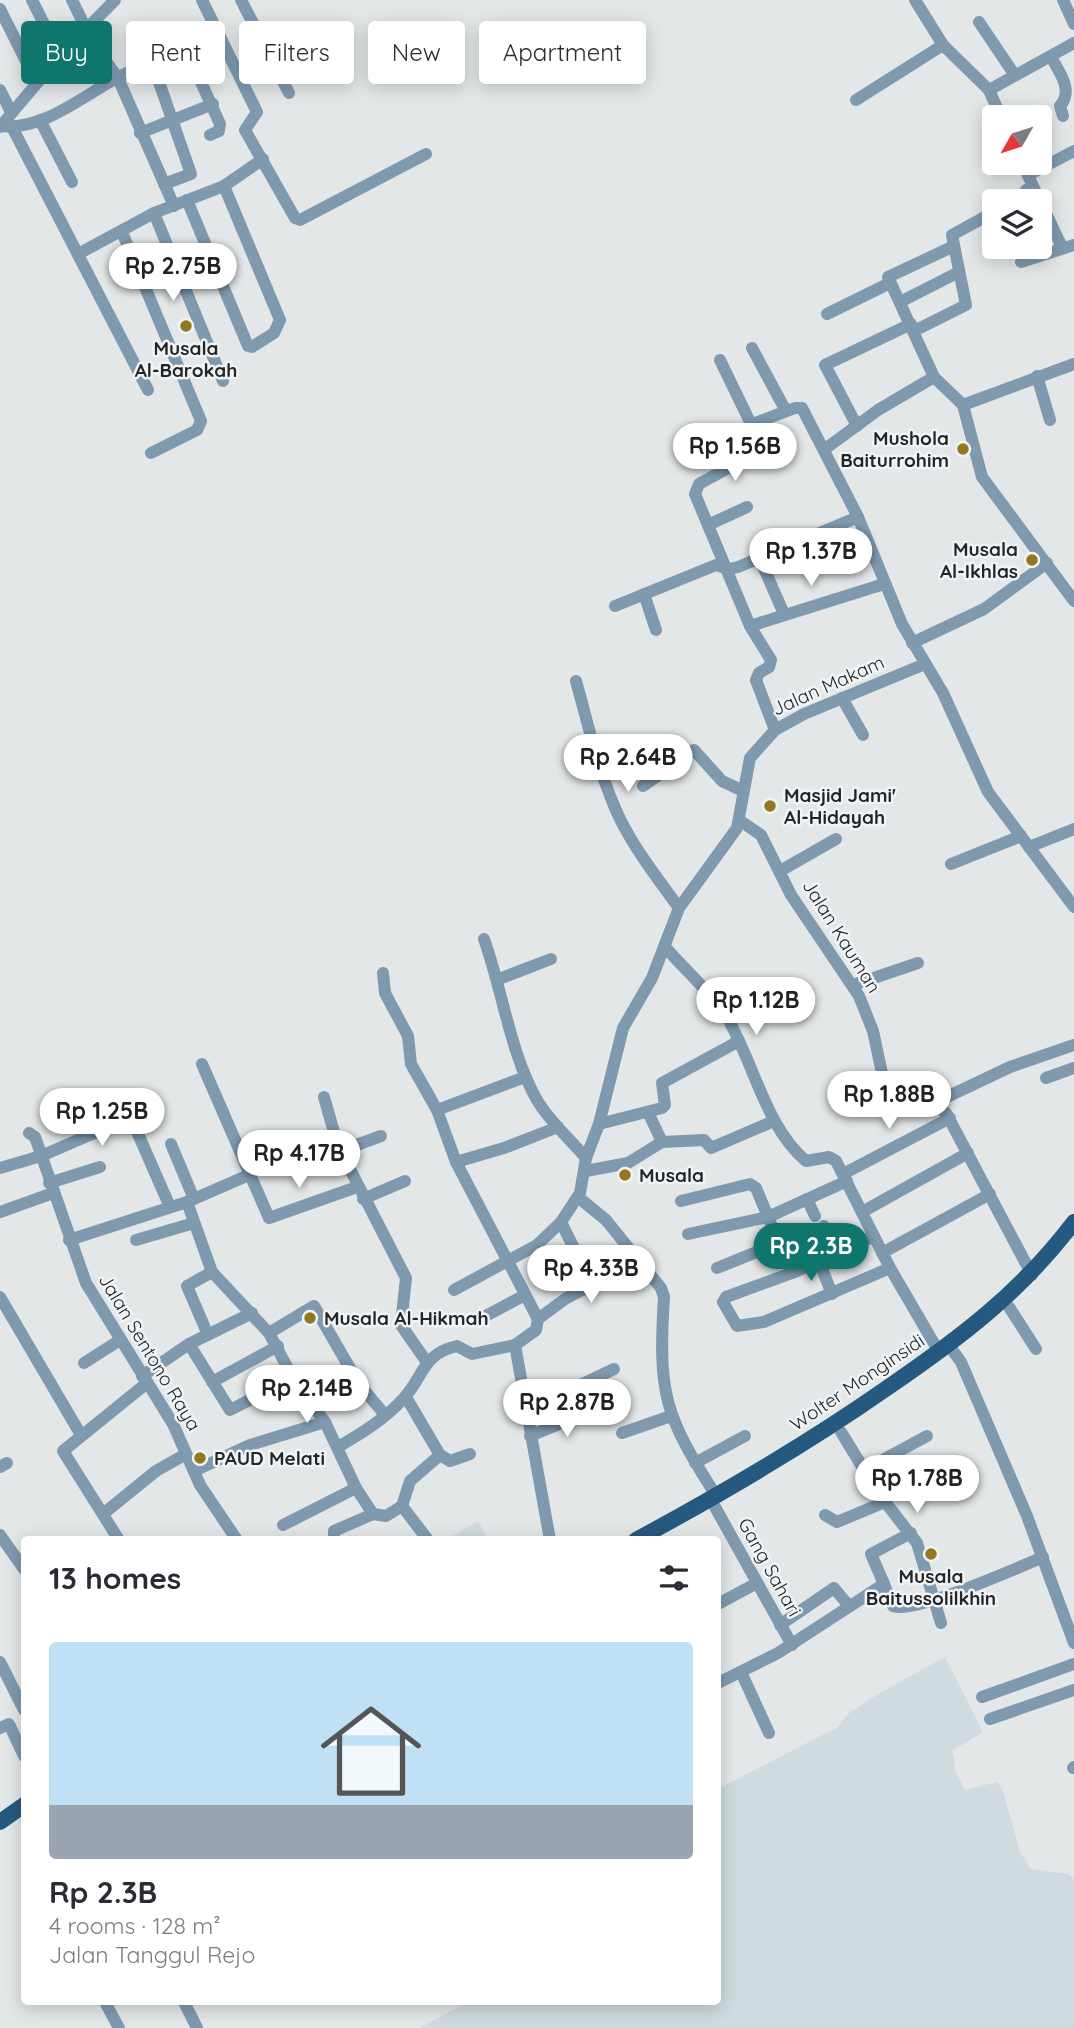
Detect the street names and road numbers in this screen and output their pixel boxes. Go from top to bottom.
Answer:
street label: Jalan Makam [768,650,888,720]
street label: Jalan Kauman [798,875,886,997]
street label: Jalan Sentono Raya [94,1269,206,1435]
street label: Wolter Monginsidi [785,1328,929,1436]
street label: Gang Sahari [733,1514,807,1620]

